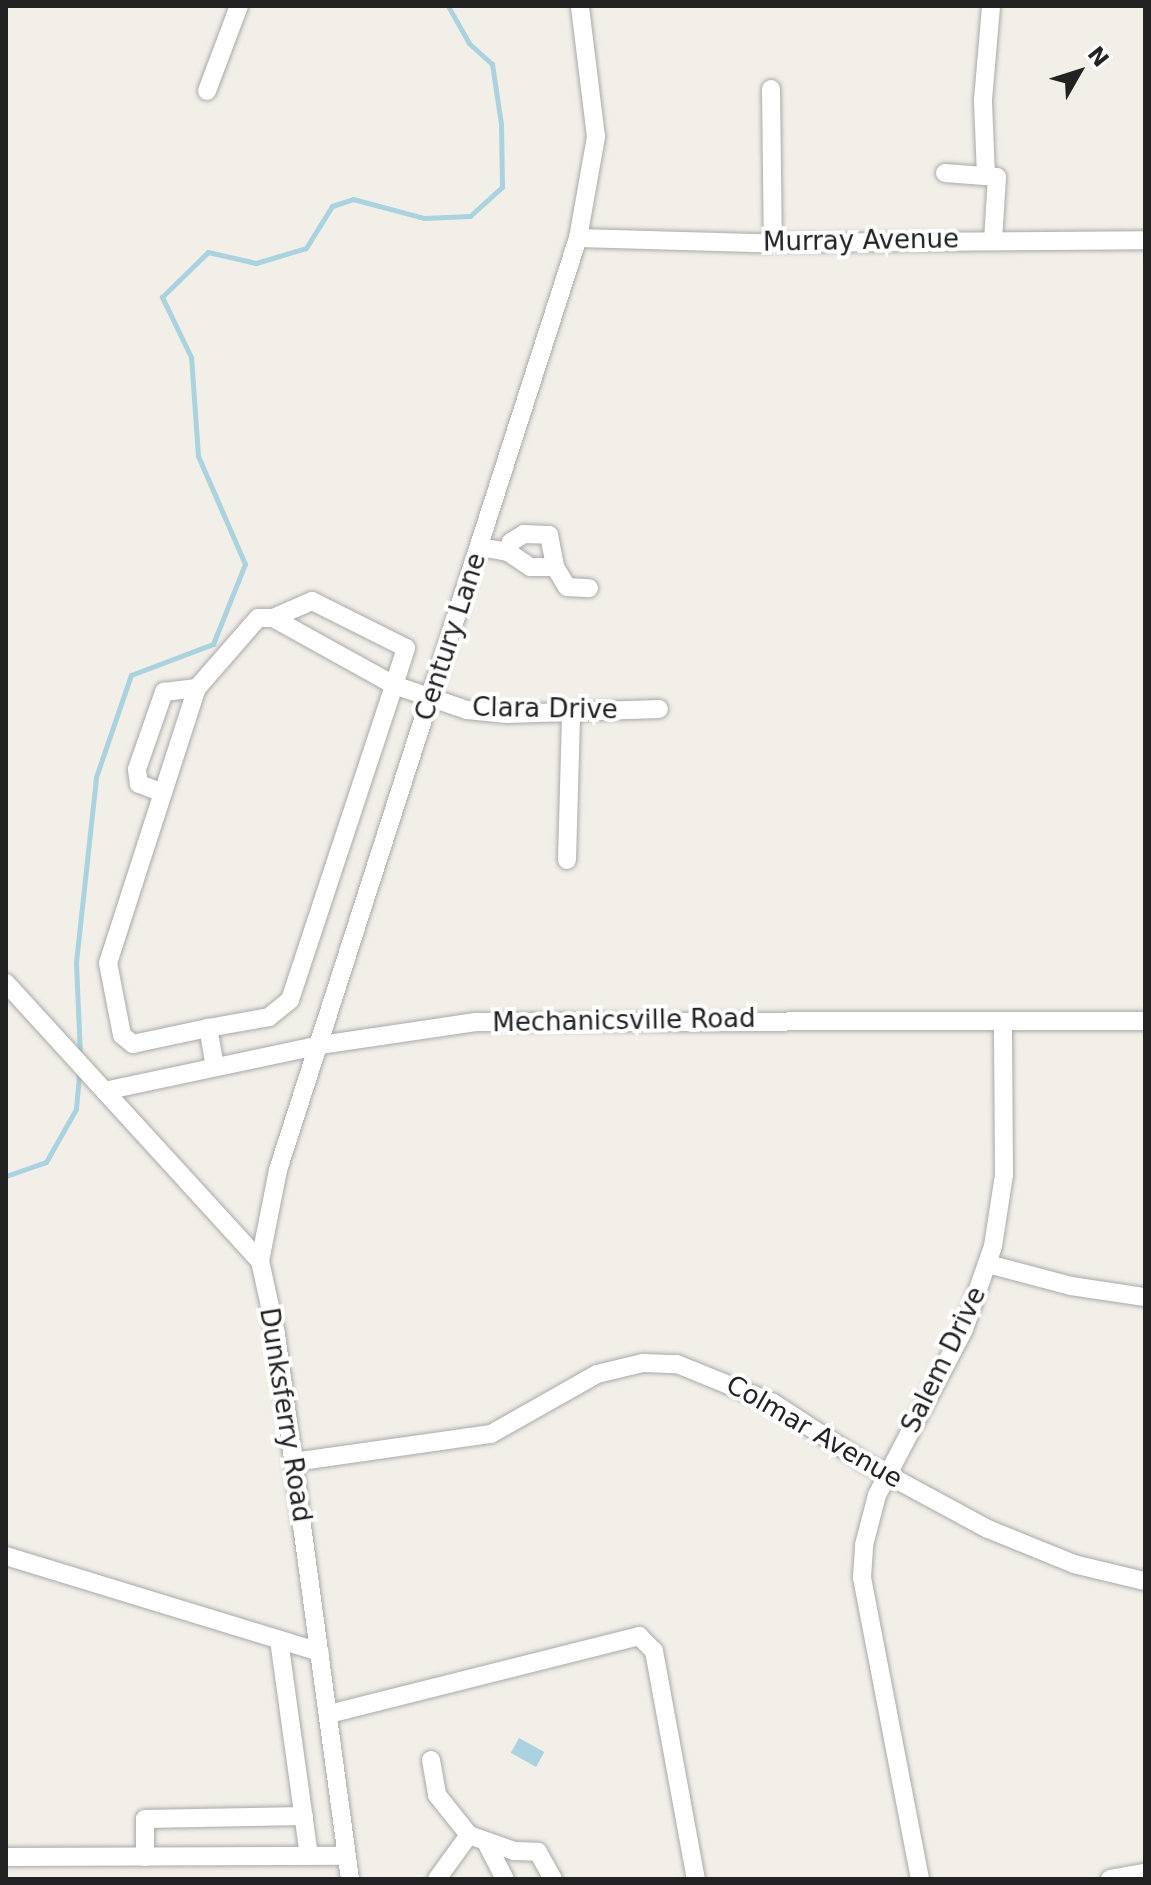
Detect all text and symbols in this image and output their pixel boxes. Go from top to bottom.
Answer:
north arrow [1039,32,1119,112]
text: N [1083,42,1114,72]
street label: Murray Avenue [763,224,959,258]
street label: Century Lane [409,549,493,725]
street label: Clara Drive [472,692,618,726]
street label: Mechanicsville Road [492,1003,756,1039]
street label: Salem Drive [895,1282,993,1438]
street label: Dunksferry Road [253,1306,317,1524]
street label: Colmar Avenue [720,1369,908,1495]

